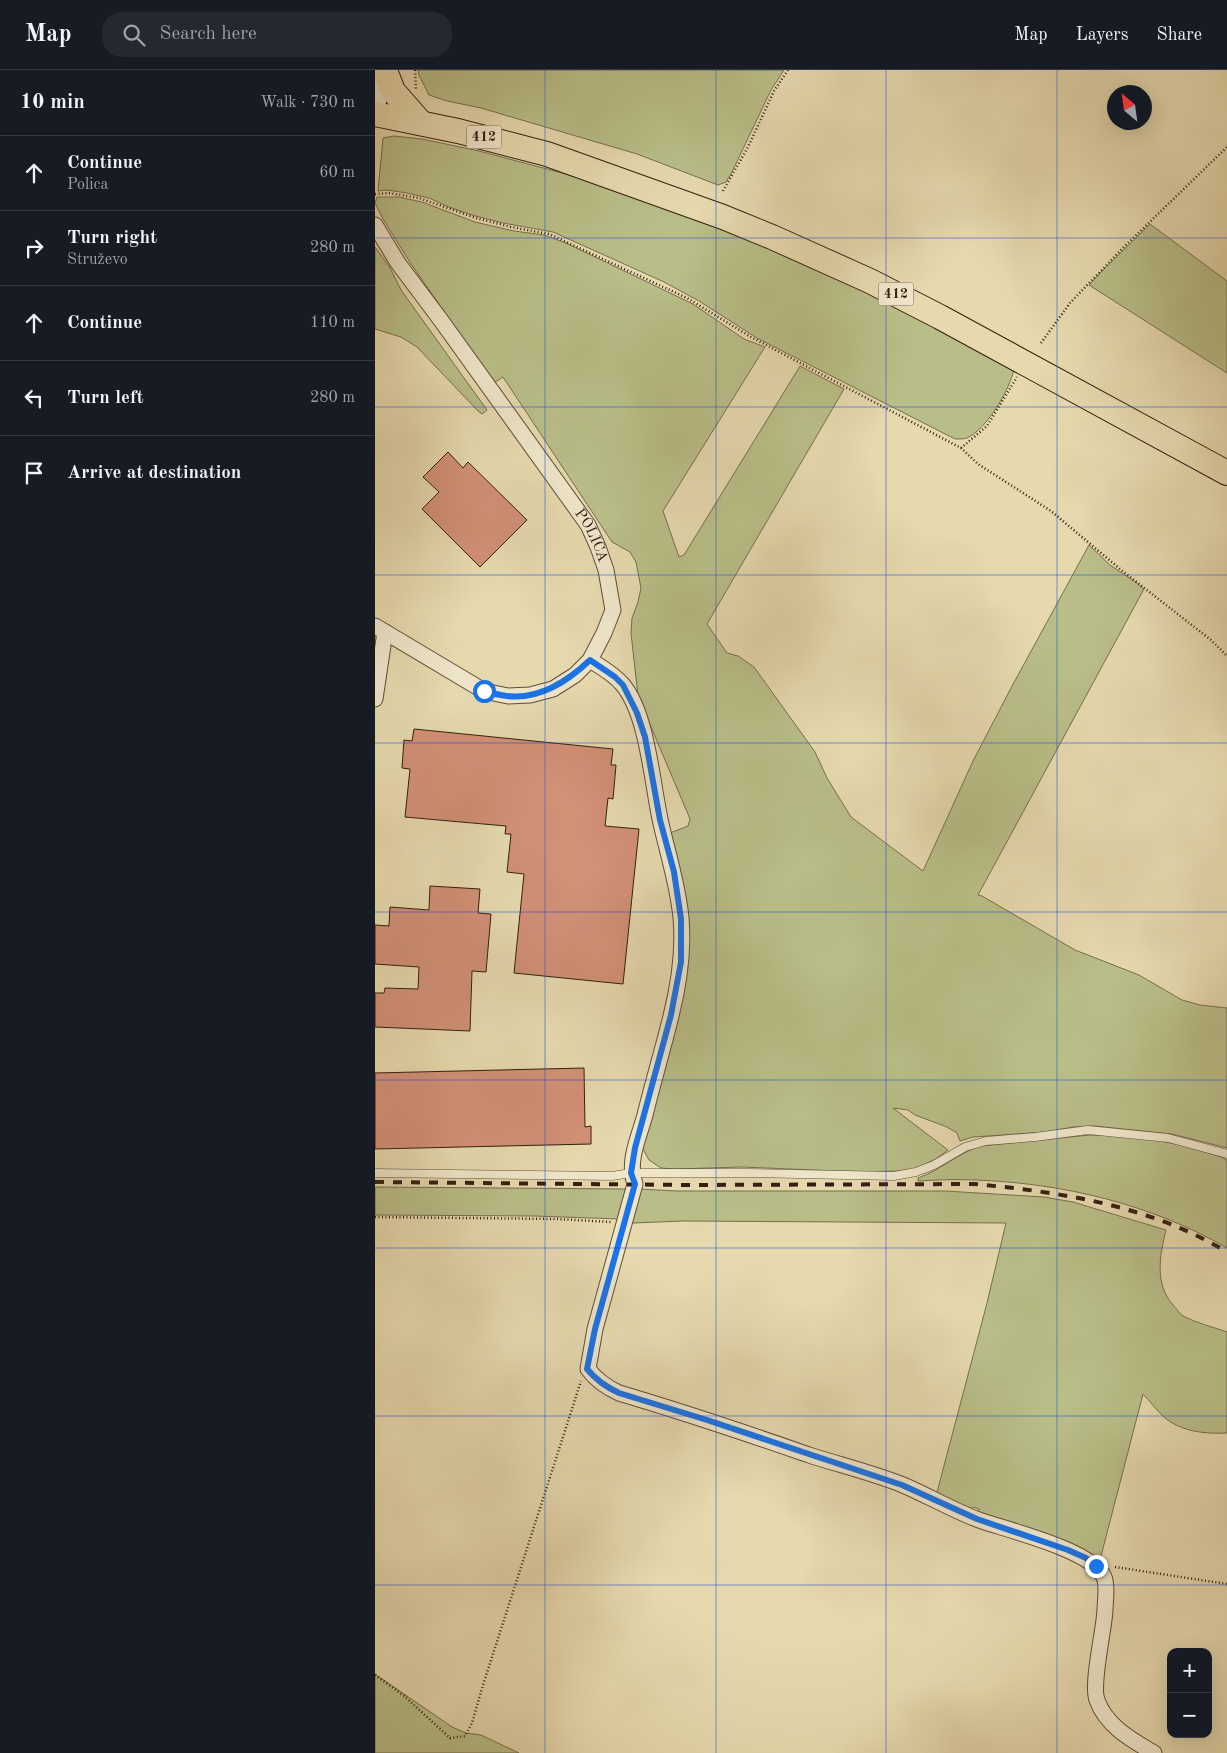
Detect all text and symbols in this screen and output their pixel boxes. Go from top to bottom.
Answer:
search box [102,12,452,57]
icon: search [120,21,148,49]
text: Map [25,23,72,47]
text: Search here [160,25,257,44]
text: Map [1014,26,1048,44]
text: Layers [1076,26,1128,44]
text: Share [1156,26,1202,44]
north arrow [1107,85,1152,130]
text: 10 min [20,92,85,113]
text: Walk · 730 m [260,95,355,111]
road number: 412 [467,126,501,148]
text: Continue [67,154,142,173]
icon: ahead [20,159,48,187]
text: 60 m [319,165,355,181]
text: Polica [67,177,109,193]
text: Turn right [67,229,157,248]
icon: right [20,234,48,262]
text: 280 m [310,240,355,256]
text: Struževo [67,252,128,268]
road number: 412 [879,282,913,305]
icon: ahead [20,309,48,337]
text: Continue [67,314,142,333]
text: 110 m [310,315,355,331]
icon: left [20,384,48,412]
text: Turn left [67,389,144,408]
text: 280 m [310,390,355,406]
icon: arrive [20,459,48,487]
text: Arrive at destination [67,464,241,483]
street label: POLICA [572,506,610,565]
route start [473,680,496,703]
route end [1085,1555,1108,1578]
map controls [1167,1648,1212,1738]
button: + [1167,1648,1212,1693]
button: − [1167,1693,1212,1738]

